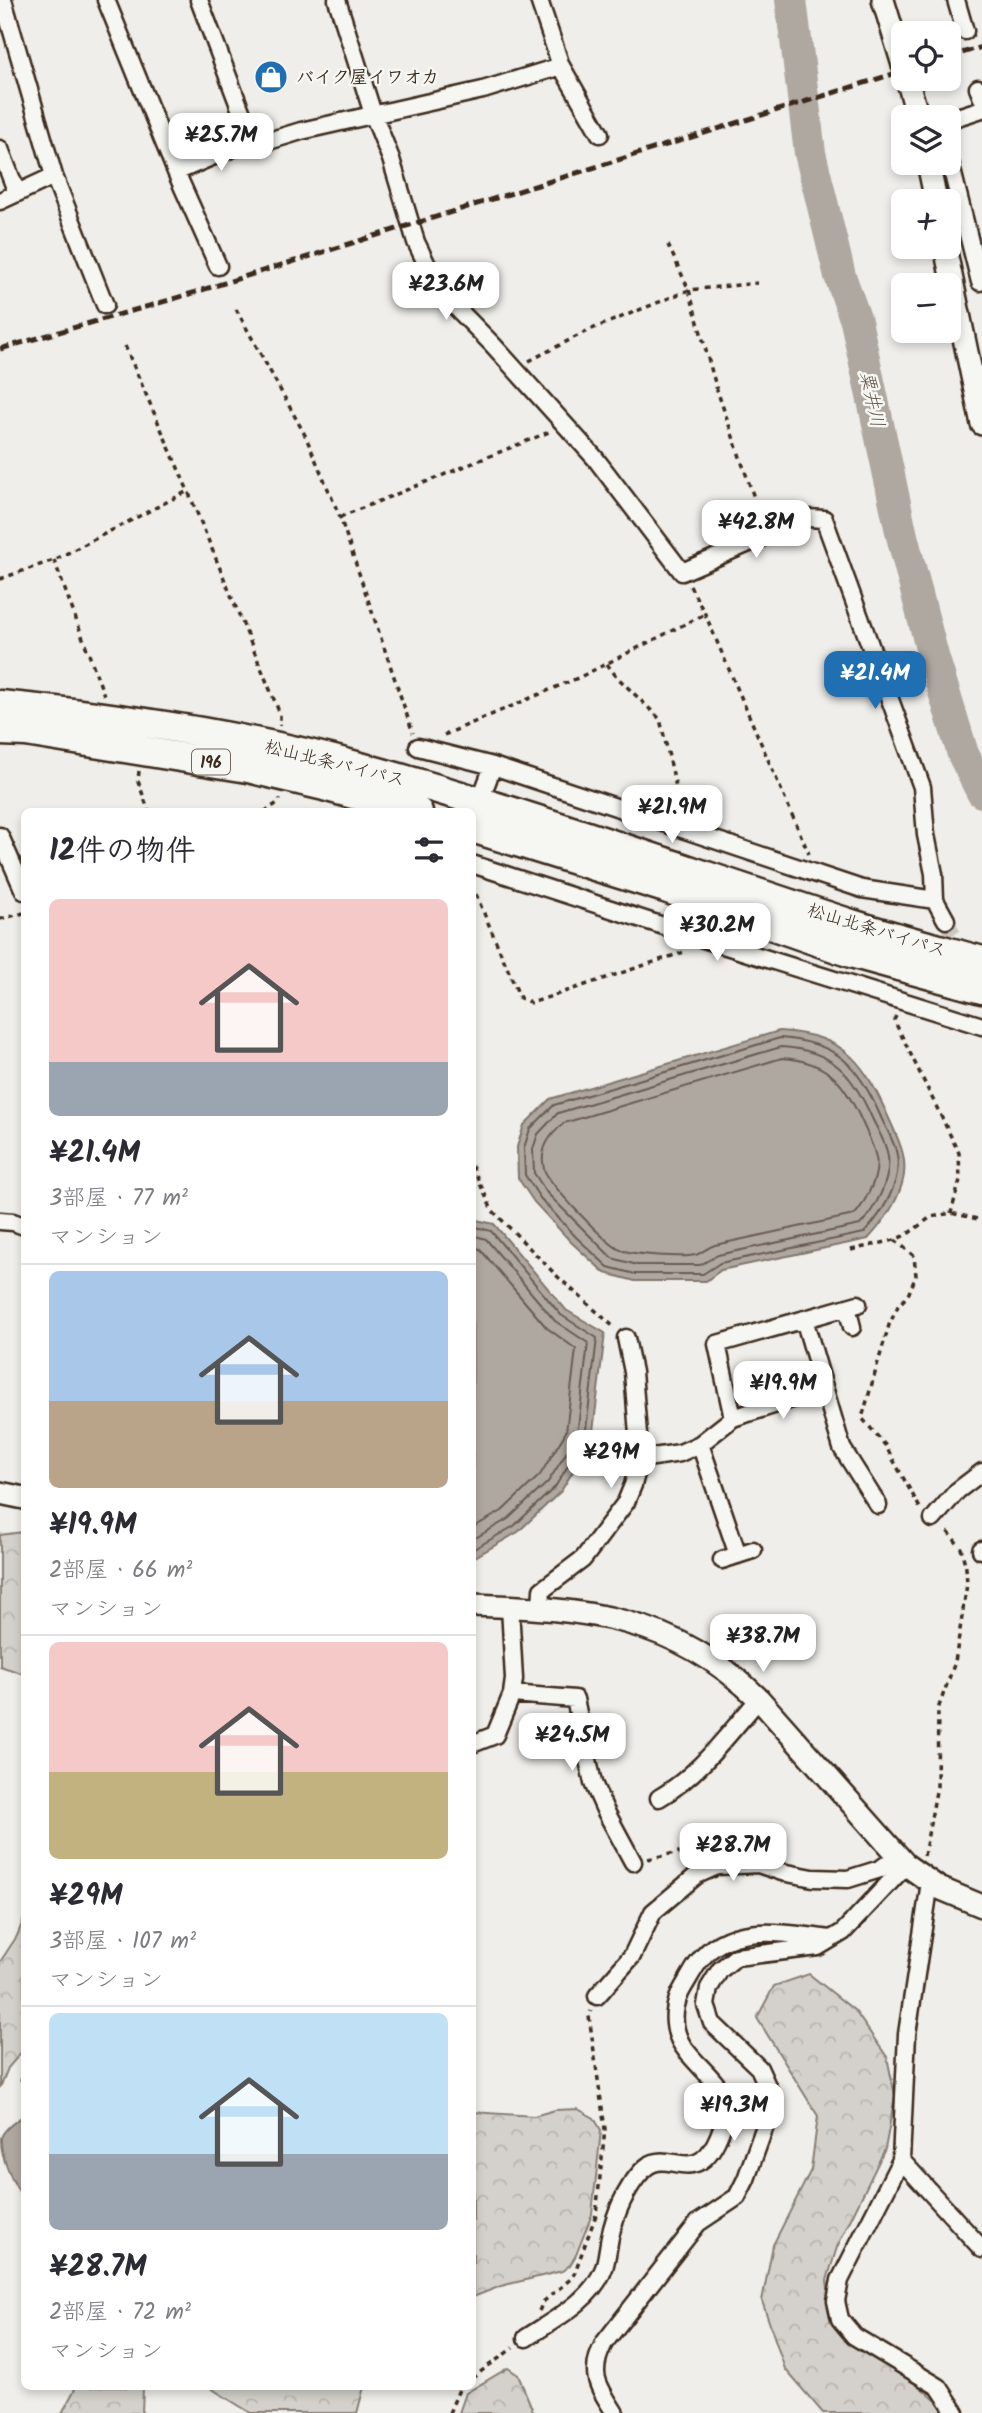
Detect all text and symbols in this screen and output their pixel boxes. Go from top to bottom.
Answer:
map controls [891,21,961,343]
button: locate [891,21,961,91]
shop icon: バイク屋イワオカ [252,58,290,96]
place label: バイク屋イワオカ [296,64,439,93]
button: layers [891,105,961,175]
pin: ¥25.7M [164,114,278,173]
text: ¥25.7M [185,118,257,154]
button: + [891,189,961,259]
pin: ¥23.6M [389,262,503,322]
text: ¥23.6M [408,267,484,303]
button: − [891,273,961,343]
water label: 粟井川 [850,368,892,430]
pin: ¥42.8M [699,500,813,560]
text: ¥42.8M [718,505,794,541]
pin: ¥21.4M [818,652,932,711]
text: ¥21.4M [840,656,910,692]
street label: 松山北条バイパス [261,733,408,796]
road number: 196 [192,750,230,775]
pin: ¥21.9M [615,786,729,845]
text: ¥21.9M [638,790,706,826]
text: 12件の物件 [49,828,196,876]
icon: filters [410,831,448,869]
street label: 松山北条バイパス [804,897,949,966]
pin: ¥30.2M [660,904,774,963]
text: ¥30.2M [680,908,754,944]
icon: home [186,945,312,1071]
text: ¥21.4M [49,1130,140,1178]
text: 3部屋 · 77 m² [49,1181,188,1217]
text: マンション [49,1220,163,1256]
icon: home [186,1317,312,1443]
pin: ¥19.9M [726,1362,840,1421]
text: ¥19.9M [749,1366,817,1402]
pin: ¥29M [570,1430,652,1490]
text: ¥29M [583,1435,639,1471]
text: ¥19.9M [49,1502,137,1550]
text: 2部屋 · 66 m² [49,1553,192,1589]
text: マンション [49,1592,163,1628]
pin: ¥38.7M [706,1614,820,1674]
text: ¥38.7M [726,1619,800,1655]
icon: home [186,1688,312,1814]
pin: ¥24.5M [515,1714,629,1773]
text: ¥24.5M [535,1718,609,1754]
pin: ¥28.7M [676,1824,790,1883]
text: ¥28.7M [696,1828,770,1864]
text: ¥29M [49,1873,123,1921]
text: 3部屋 · 107 m² [49,1924,196,1960]
text: マンション [49,1963,163,1999]
icon: home [186,2059,312,2185]
pin: ¥19.3M [677,2084,791,2143]
text: ¥19.3M [700,2088,768,2124]
text: ¥28.7M [49,2244,147,2292]
text: 2部屋 · 72 m² [49,2295,191,2331]
text: マンション [49,2334,163,2370]

